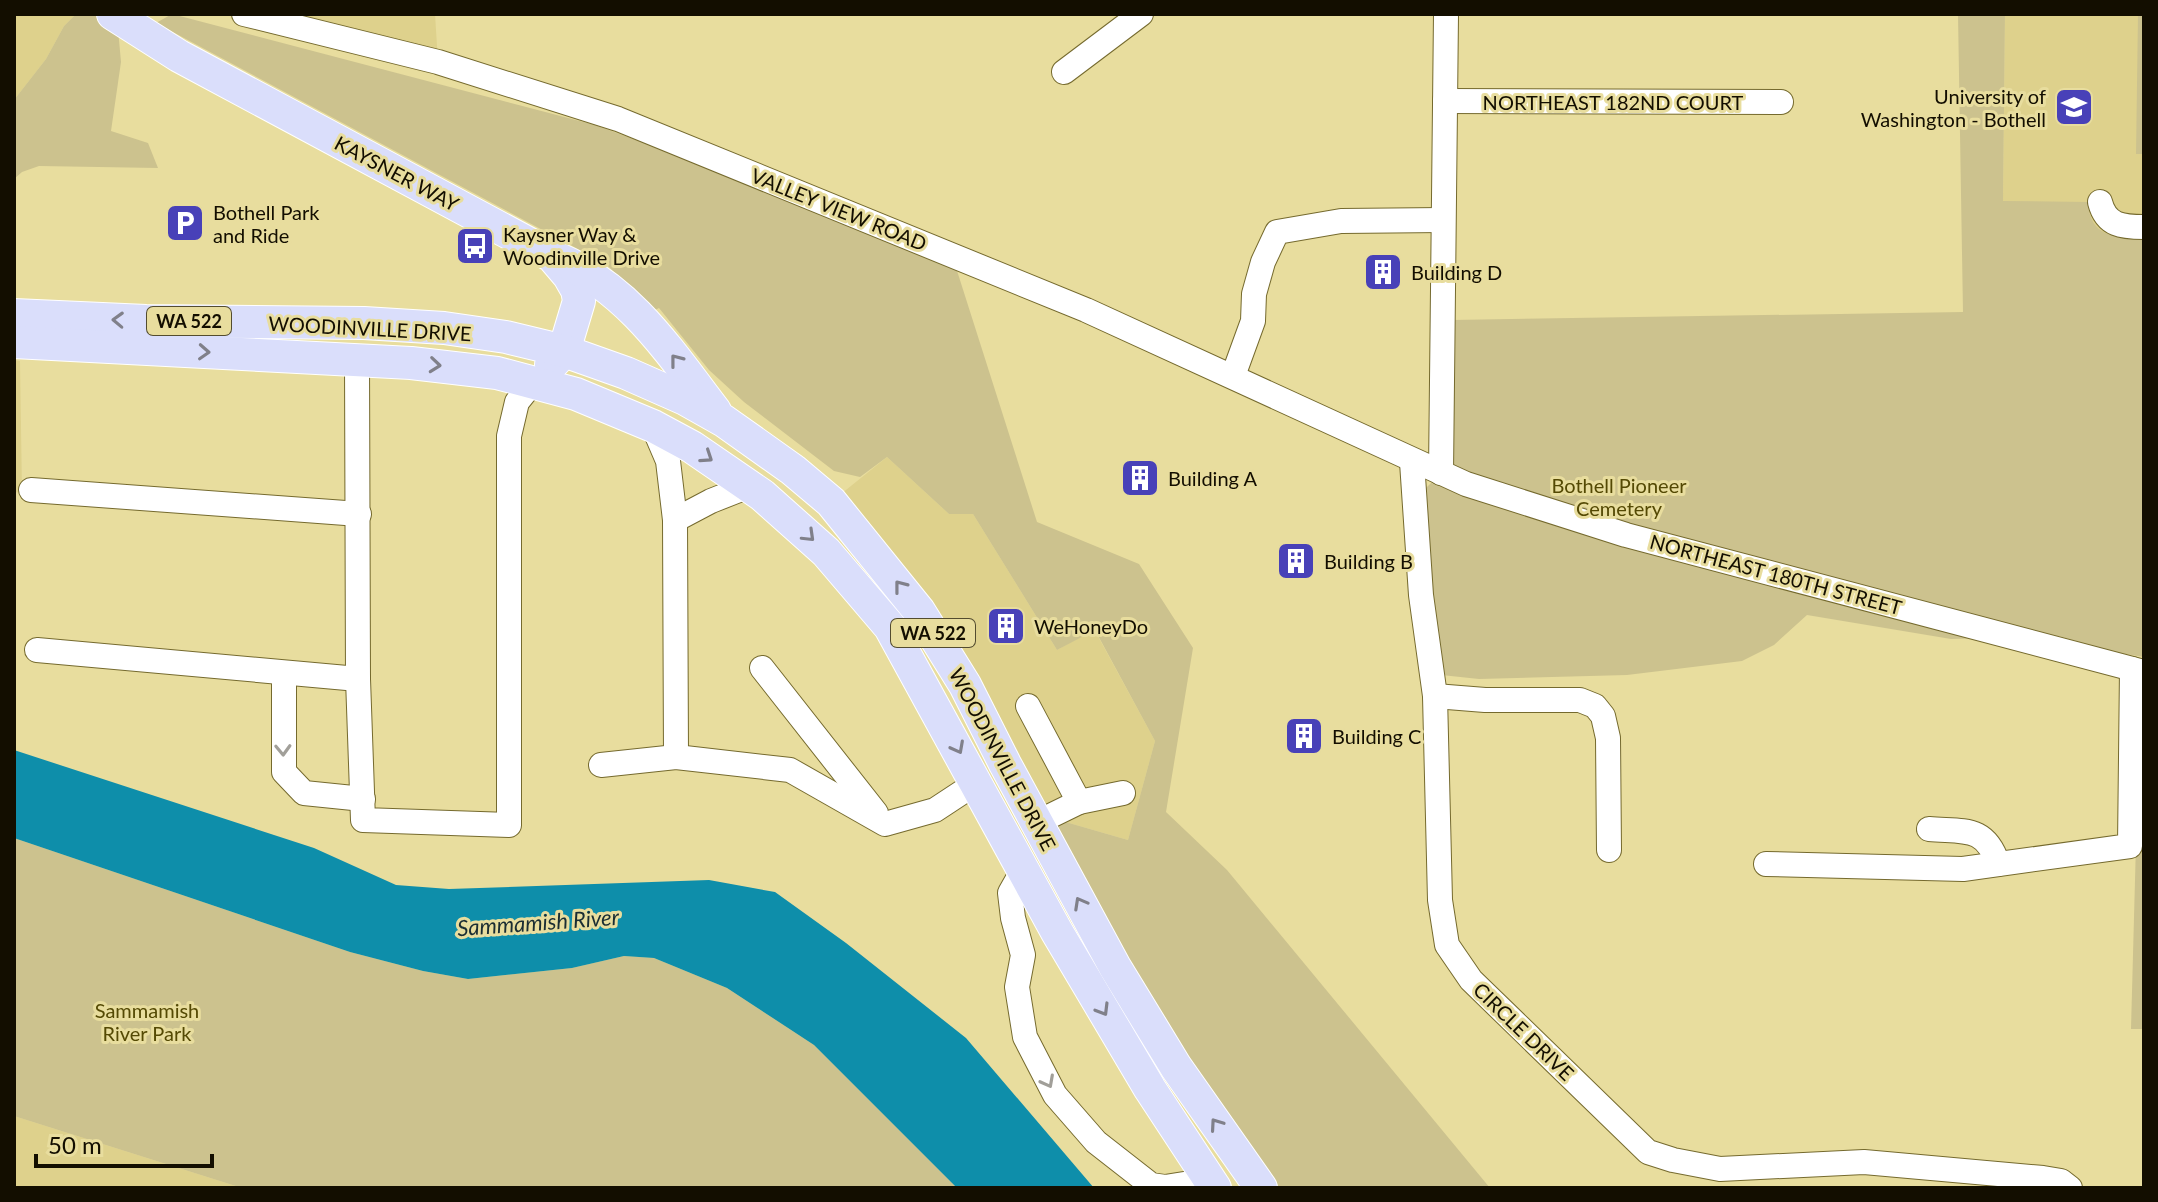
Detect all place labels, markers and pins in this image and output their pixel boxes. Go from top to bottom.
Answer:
place label: University of Washington - Bothell [1861,84,2046,131]
school or university icon: University of Washington - Bothell [2053,86,2095,128]
place label: Bothell Park and Ride [213,200,320,247]
parking icon: Bothell Park and Ride [164,202,206,244]
place label: Kaysner Way & Woodinville Drive [503,222,660,269]
bus stop icon: Kaysner Way & Woodinville Drive [454,225,496,267]
building icon: Building D [1362,251,1404,293]
place label: Building D [1411,260,1502,284]
building icon: Building A [1119,457,1161,499]
place label: Building A [1168,466,1257,490]
building icon: Building B [1275,540,1317,582]
place label: Building B [1324,549,1413,573]
building icon: WeHoneyDo [985,605,1027,647]
place label: WeHoneyDo [1034,614,1148,638]
building icon: Building C [1283,715,1325,757]
place label: Building C [1332,724,1421,748]

